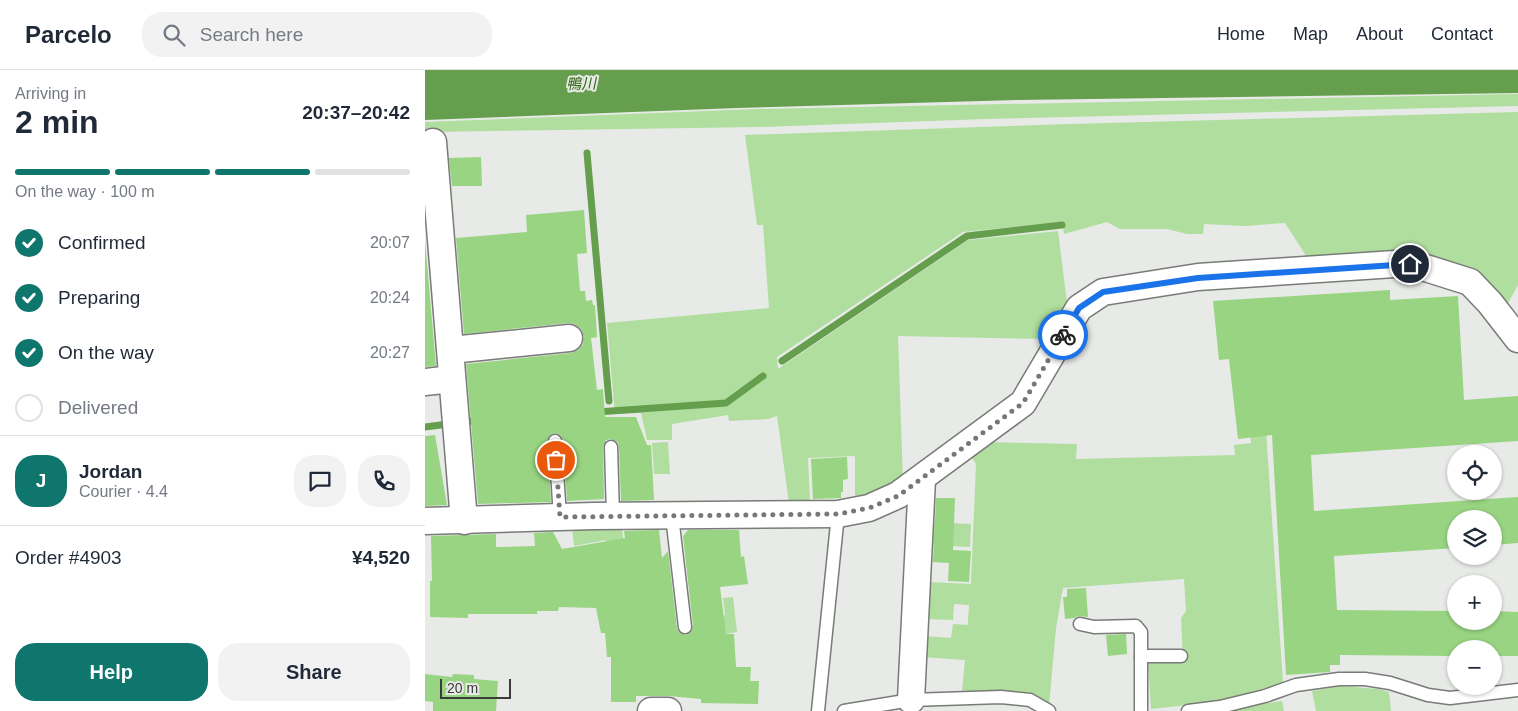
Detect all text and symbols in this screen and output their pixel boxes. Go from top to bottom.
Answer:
search box [142,12,492,57]
text: Parcelo [25,21,112,48]
icon: search [160,21,188,49]
text: Search here [200,24,303,45]
text: Home [1217,24,1265,44]
text: Map [1293,24,1328,44]
text: About [1356,24,1403,44]
text: Contact [1431,24,1493,44]
water label: 鴨川 [566,74,598,93]
text: Arriving in [15,85,86,102]
text: 20:37–20:42 [302,102,410,123]
text: 2 min [15,104,99,140]
text: On the way · 100 m [15,183,155,200]
icon: check [15,229,43,257]
text: Confirmed [58,232,146,253]
text: 20:07 [370,234,410,251]
pin [1389,243,1431,285]
icon: home [1396,250,1424,278]
icon: check [15,284,43,312]
text: Preparing [58,287,140,308]
text: 20:24 [370,289,410,306]
courier [1038,310,1088,360]
icon: bike [1049,321,1077,349]
icon: check [15,339,43,367]
text: On the way [58,342,154,363]
text: 20:27 [370,344,410,361]
text: Delivered [58,397,138,418]
pin [535,439,577,481]
map controls [1447,445,1502,695]
button: locate [1447,445,1502,500]
icon: bag [542,446,570,474]
button: chat [294,455,346,507]
button: phone [358,455,410,507]
text: Jordan [79,461,142,482]
text: J [36,470,46,491]
text: Courier · 4.4 [79,483,168,500]
button: layers [1447,510,1502,565]
text: Order #4903 [15,547,122,568]
text: ¥4,520 [352,547,410,568]
button: + [1447,575,1502,630]
button: − [1447,640,1502,695]
button: Help [15,643,208,701]
button: Share [218,643,410,701]
scale bar [440,676,511,699]
text: 20 m [447,680,478,696]

